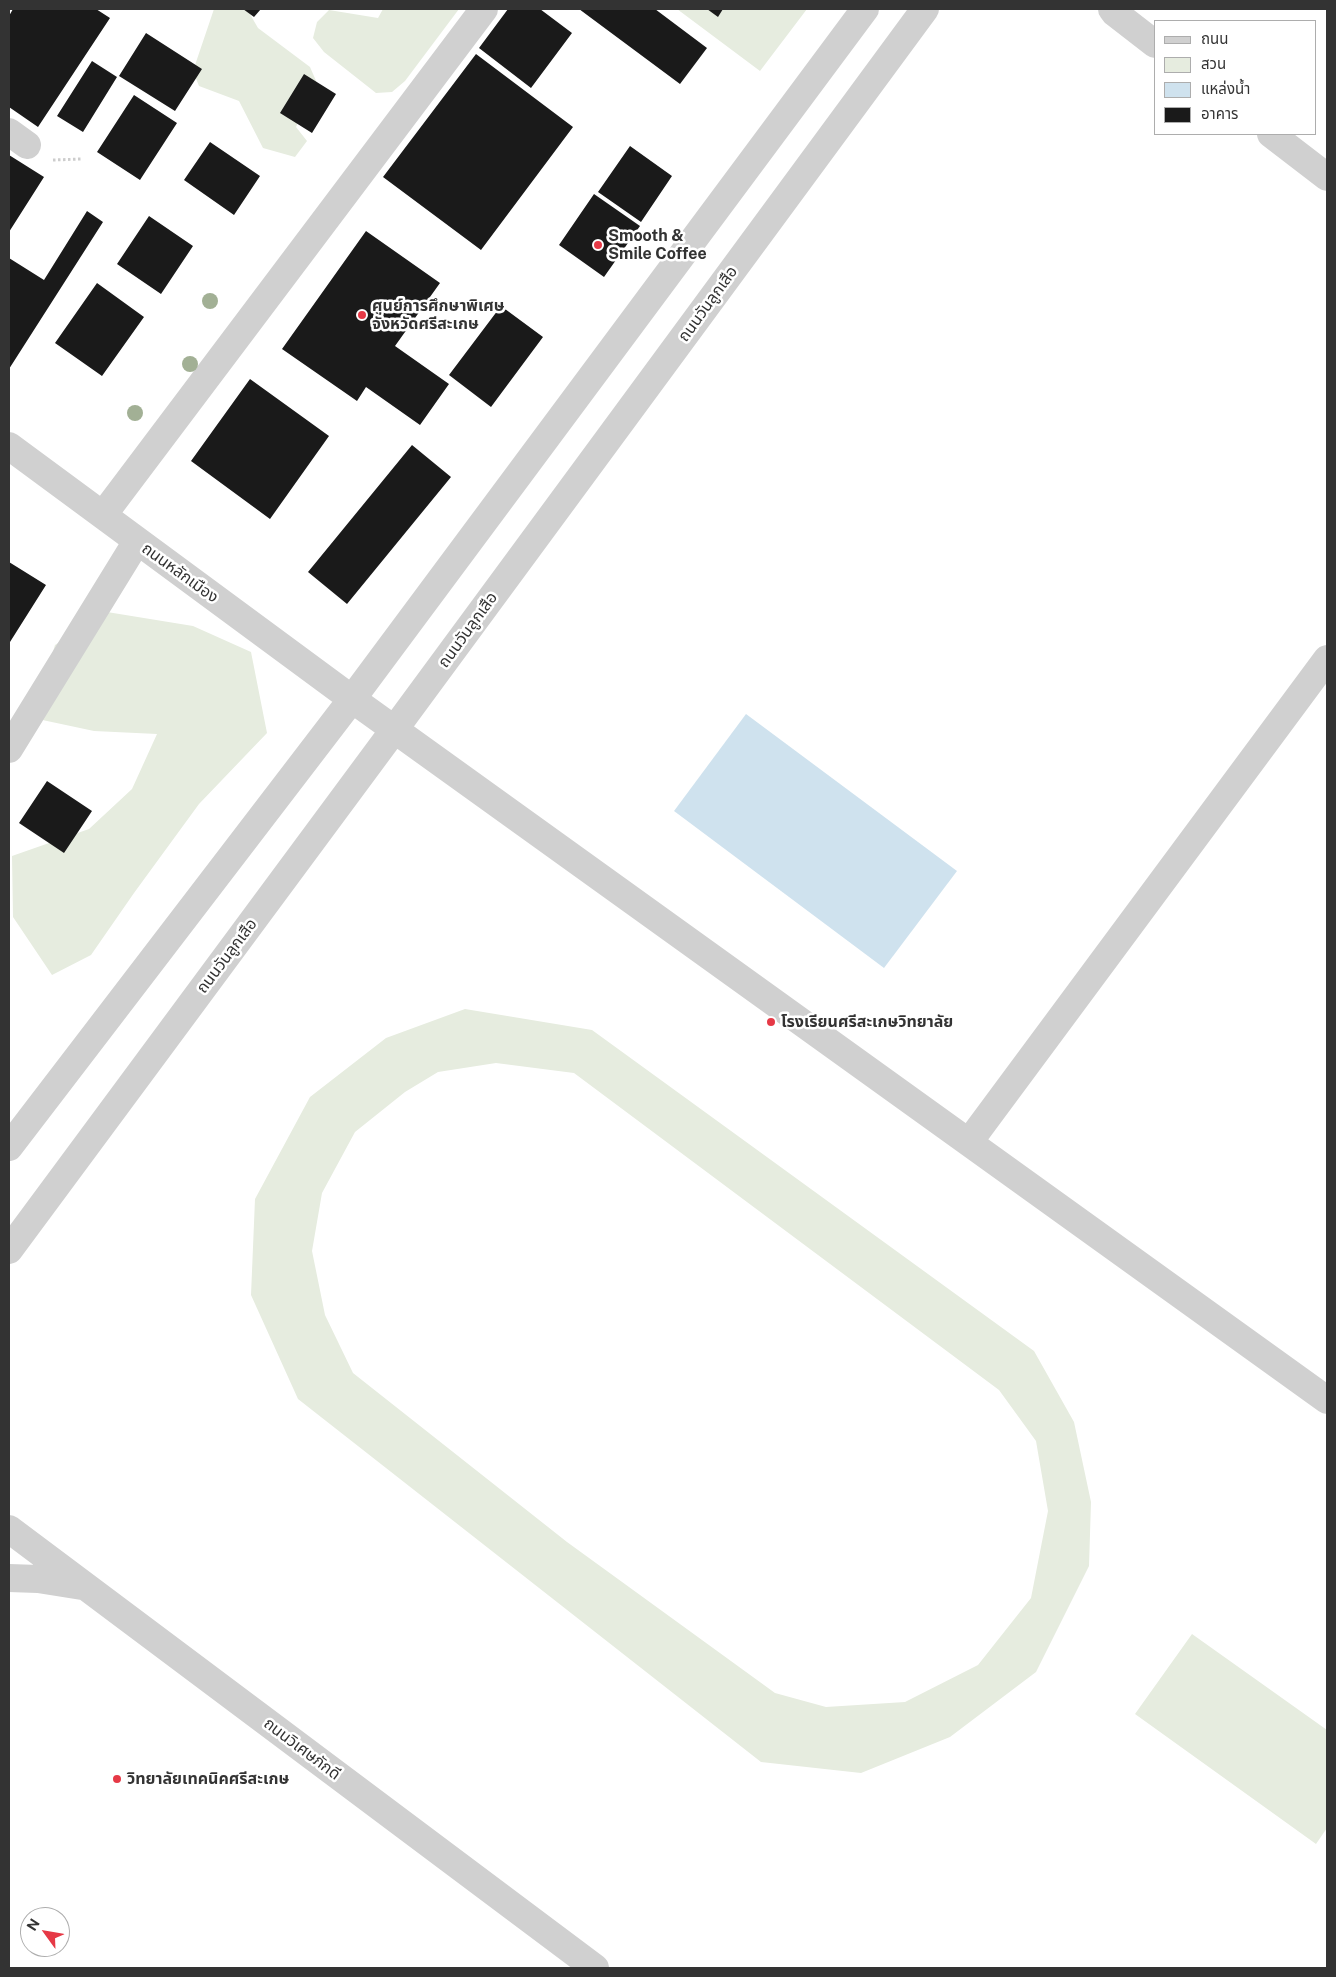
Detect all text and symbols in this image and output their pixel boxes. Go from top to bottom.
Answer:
legend [1154,20,1316,135]
text: ถนน [1201,30,1228,47]
text: สวน [1201,55,1226,72]
text: แหล่งน้ำ [1201,80,1250,97]
text: อาคาร [1201,105,1238,122]
place label: Smooth & Smile Coffee [608,226,707,264]
marker: Smooth & Smile Coffee [592,239,604,251]
street label: ถนนวันลูกเสือ [674,263,742,345]
place label: ศูนย์การศึกษาพิเศษ จังหวัดศรีสะเกษ [372,296,505,334]
marker: ศูนย์การศึกษาพิเศษ จังหวัดศรีสะเกษ [356,309,368,321]
street label: ถนนหลักเมือง [138,539,222,607]
street label: ถนนวันลูกเสือ [434,589,502,671]
street label: ถนนวันลูกเสือ [193,915,261,997]
place label: โรงเรียนศรีสะเกษวิทยาลัย [781,1012,953,1032]
marker: โรงเรียนศรีสะเกษวิทยาลัย [765,1016,777,1028]
street label: ถนนวิเศษภักดี [260,1714,344,1784]
place label: วิทยาลัยเทคนิคศรีสะเกษ [127,1769,289,1789]
marker: วิทยาลัยเทคนิคศรีสะเกษ [111,1773,123,1785]
north arrow [20,1907,70,1957]
text: N [23,1916,43,1933]

